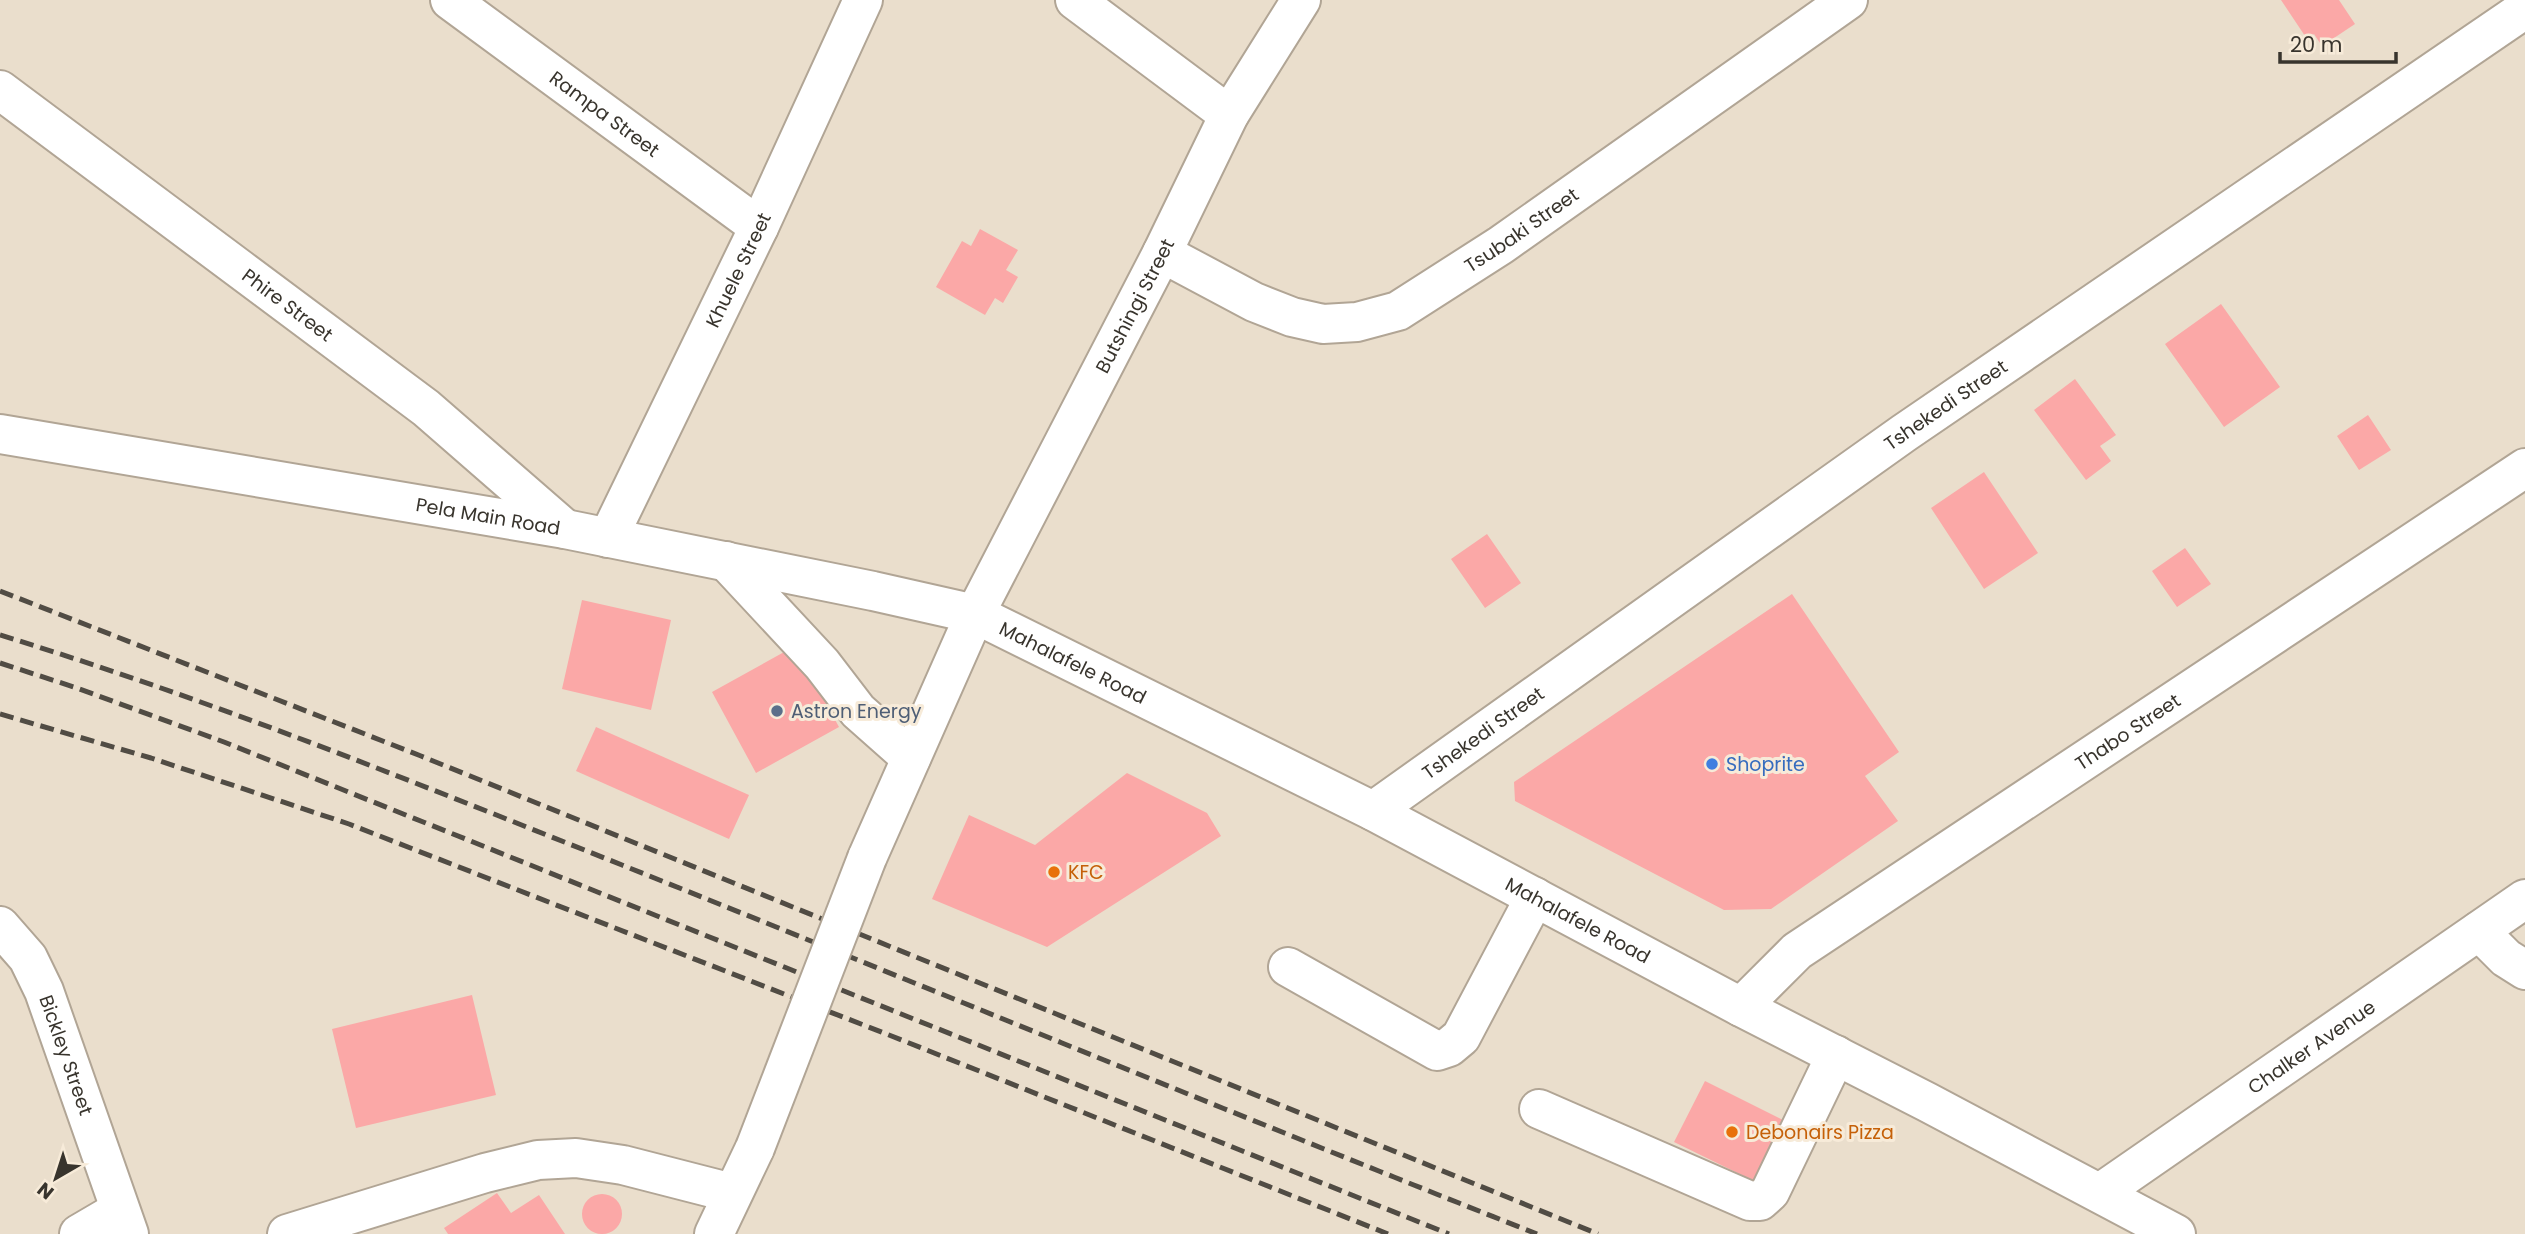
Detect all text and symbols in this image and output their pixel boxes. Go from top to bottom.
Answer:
scale bar [2280,21,2396,65]
text: 20 m [2290,30,2343,59]
street label: Rampa Street [544,65,665,164]
street label: Tsubaki Street [1459,181,1584,279]
street label: Khuele Street [699,208,778,332]
street label: Butshingi Street [1089,234,1181,378]
street label: Phire Street [236,262,339,348]
street label: Tshekedi Street [1879,353,2013,457]
street label: Pela Main Road [414,491,562,542]
street label: Mahalafele Road [995,615,1151,711]
street label: Tshekedi Street [1417,680,1550,786]
street label: Thabo Street [2070,687,2186,777]
place label: Astron Energy [791,698,922,725]
marker: Astron Energy [769,703,785,719]
place label: Shoprite [1726,751,1805,778]
marker: Shoprite [1704,756,1720,772]
place label: KFC [1068,859,1104,886]
marker: KFC [1046,864,1062,880]
street label: Mahalafele Road [1500,871,1655,970]
street label: Bickley Street [32,991,99,1119]
street label: Chalker Avenue [2242,994,2381,1101]
place label: Debonairs Pizza [1746,1119,1894,1146]
marker: Debonairs Pizza [1724,1124,1740,1140]
north arrow [21,1143,91,1213]
text: N [32,1176,60,1206]

